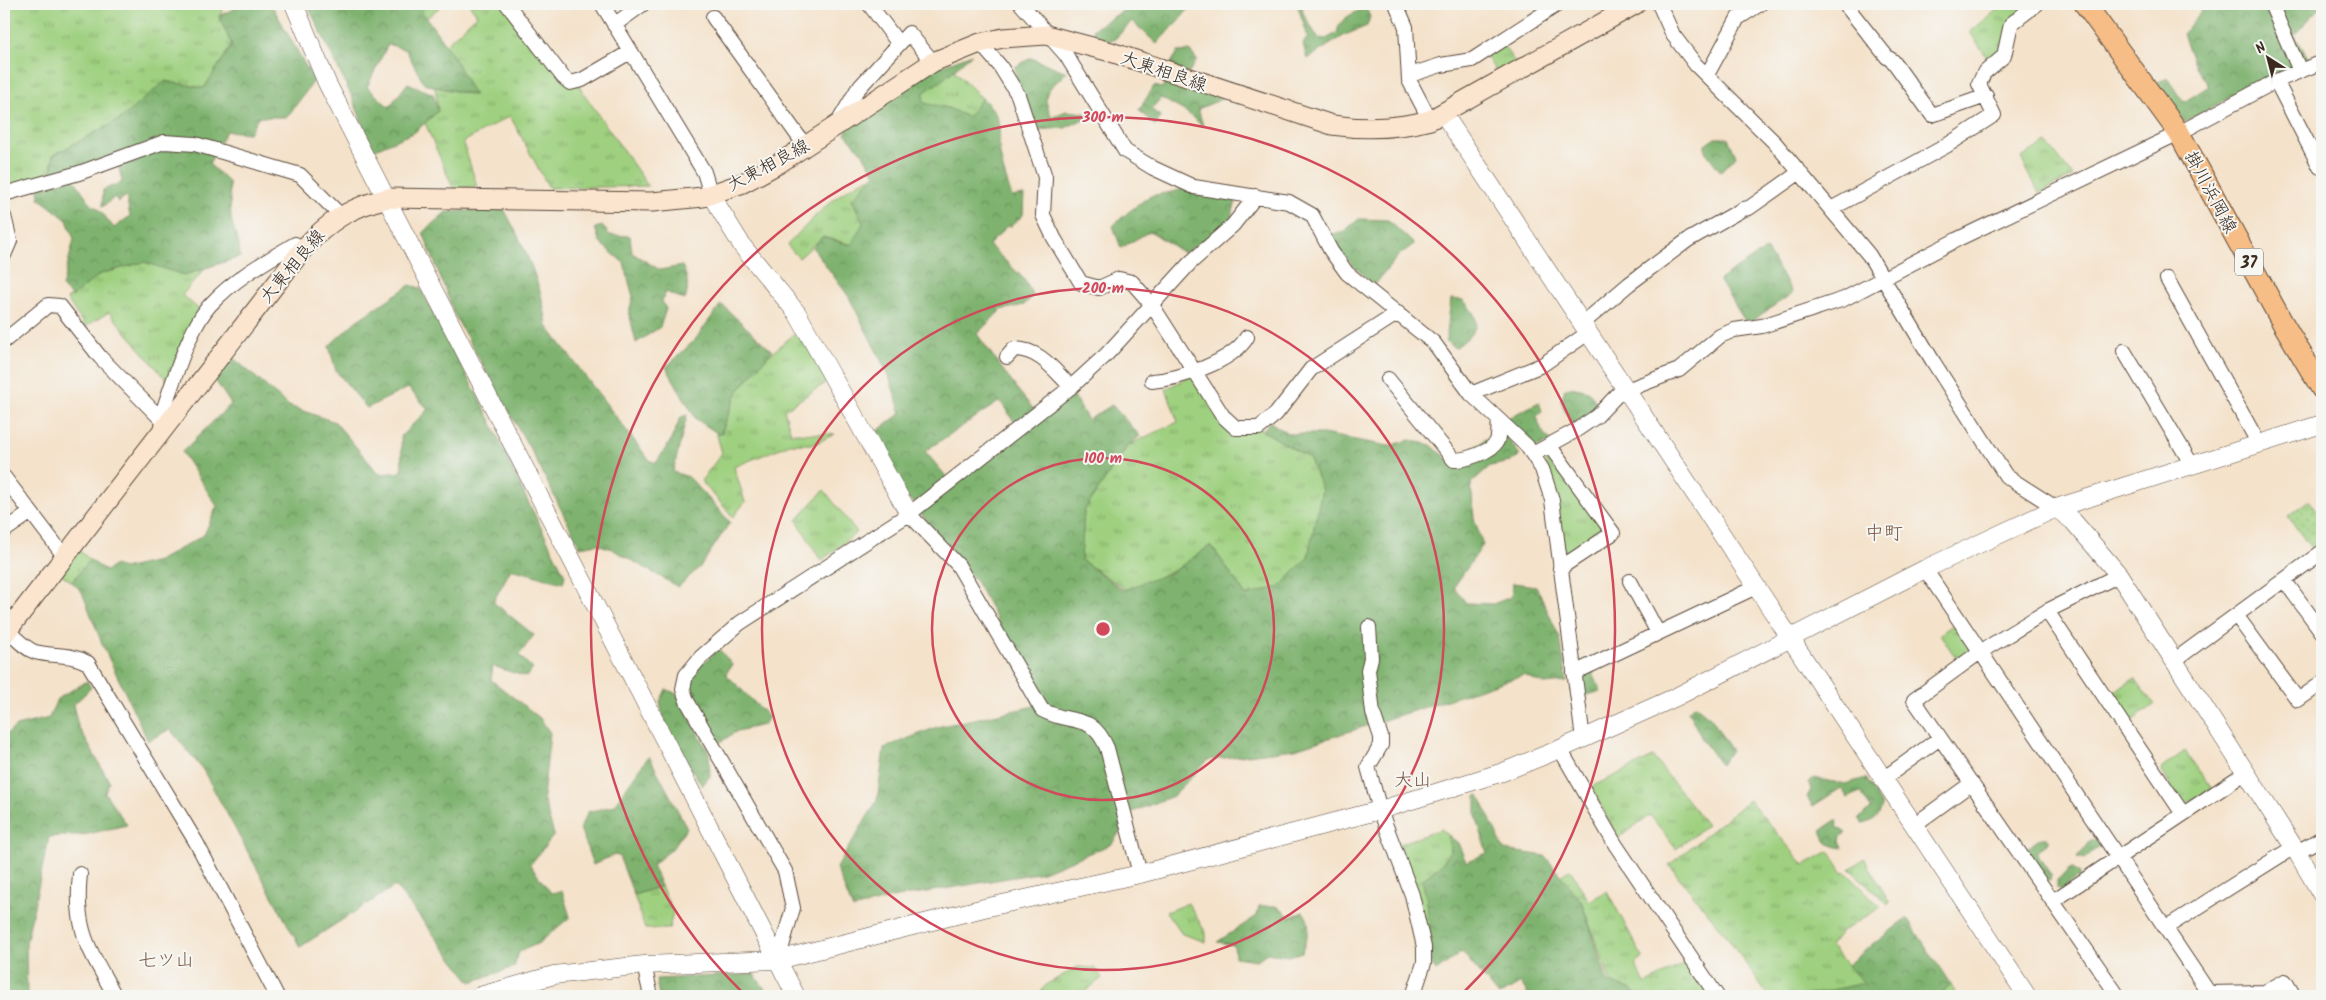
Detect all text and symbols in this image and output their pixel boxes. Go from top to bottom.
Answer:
north arrow [2244,32,2294,82]
text: N [2251,37,2271,60]
street label: 大東相良線 [1116,44,1211,101]
text: 300 m [1081,106,1124,130]
street label: 大東相良線 [722,132,815,200]
street label: 掛川浜岡線 [2176,146,2244,239]
street label: 大東相良線 [253,223,333,311]
road number: 37 [2235,248,2263,276]
text: 200 m [1082,277,1124,301]
text: 100 m [1084,447,1122,471]
district label: 中町 [1865,519,1903,549]
centre of rings [1094,620,1112,638]
district label: 大山 [1394,766,1432,796]
district label: 七ツ山 [137,946,195,976]

